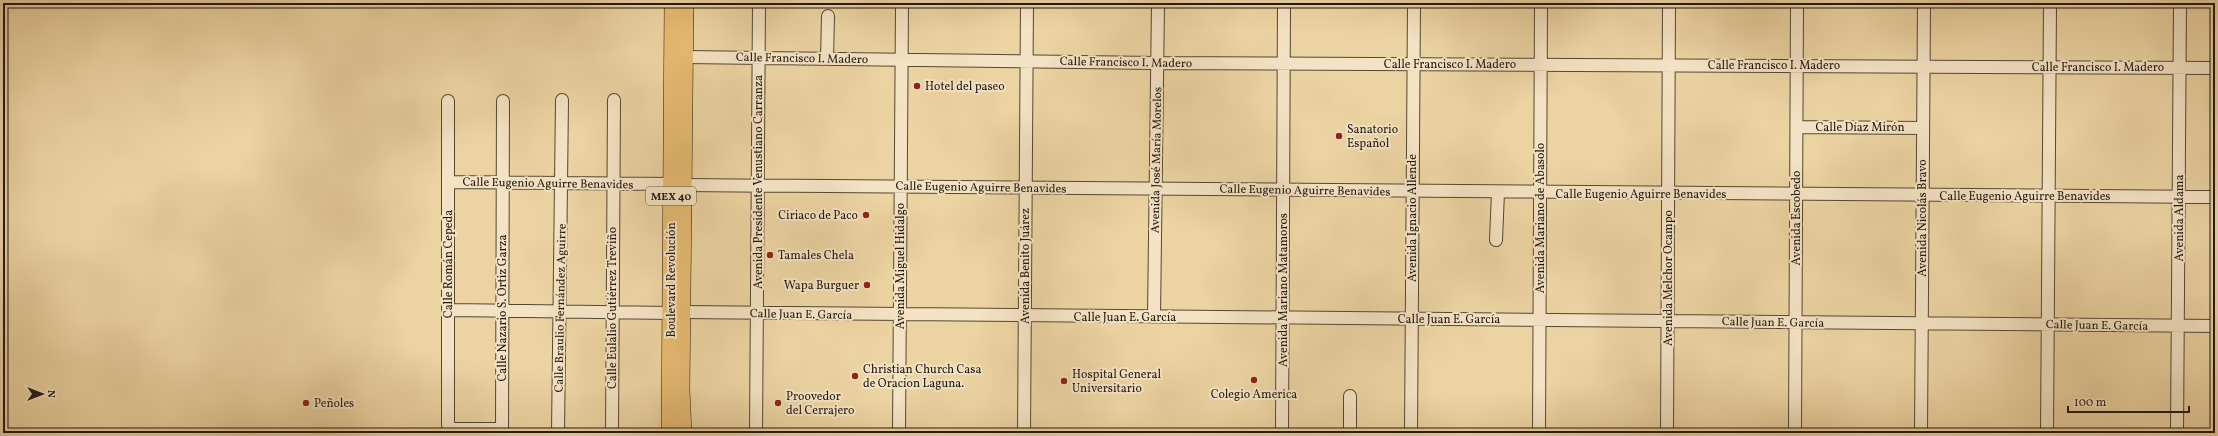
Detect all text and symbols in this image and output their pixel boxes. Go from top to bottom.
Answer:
street label: Calle Francisco I. Madero [736,50,868,68]
street label: Calle Francisco I. Madero [1060,54,1192,72]
street label: Calle Francisco I. Madero [1384,57,1516,73]
street label: Calle Francisco I. Madero [1708,58,1840,74]
street label: Calle Francisco I. Madero [2032,60,2164,76]
street label: Avenida Presidente Venustiano Carranza [751,75,767,289]
place label: Hotel del paseo [925,79,1005,95]
marker: Hotel del paseo [912,81,922,91]
street label: Avenida José María Morelos [1148,87,1166,233]
street label: Calle Díaz Mirón [1815,120,1905,136]
place label: Sanatorio Español [1347,122,1398,152]
marker: Sanatorio Español [1334,131,1344,141]
street label: Avenida Mariano de Abasolo [1533,143,1549,293]
street label: Avenida Ignacio Allende [1405,154,1421,282]
street label: Avenida Nicolás Bravo [1915,159,1931,277]
street label: Avenida Escobedo [1789,171,1805,265]
street label: Calle Eugenio Aguirre Benavides [462,175,634,193]
street label: Avenida Aldama [2172,175,2188,261]
street label: Calle Eugenio Aguirre Benavides [895,179,1067,197]
street label: Calle Eugenio Aguirre Benavides [1219,182,1391,200]
road number: MEX 40 [646,187,696,205]
street label: Calle Eugenio Aguirre Benavides [1555,187,1727,203]
street label: Calle Eugenio Aguirre Benavides [1939,189,2111,205]
street label: Avenida Miguel Hidalgo [893,203,909,329]
place label: Ciriaco de Paco [778,208,858,224]
street label: Avenida Benito Juárez [1018,208,1034,324]
street label: Calle Román Cepeda [441,210,457,318]
marker: Ciriaco de Paco [861,210,871,220]
street label: Avenida Melchor Ocampo [1661,210,1677,346]
street label: Avenida Mariano Matamoros [1276,213,1292,367]
street label: Boulevard Revolución [664,222,680,338]
street label: Calle Braulio Fernández Aguirre [552,223,570,393]
street label: Calle Eulalio Gutiérrez Treviño [605,227,621,389]
street label: Calle Nazario S. Ortiz Garza [495,234,511,382]
place label: Tamales Chela [778,248,854,264]
marker: Tamales Chela [765,250,775,260]
place label: Wapa Burguer [784,278,859,294]
marker: Wapa Burguer [862,280,872,290]
street label: Calle Juan E. García [750,306,852,324]
street label: Calle Juan E. García [1074,310,1176,326]
street label: Calle Juan E. García [1398,312,1500,328]
street label: Calle Juan E. García [1722,314,1824,332]
street label: Calle Juan E. García [2046,317,2148,335]
place label: Christian Church Casa de Oracion Laguna. [863,362,981,392]
place label: Hospital General Universitario [1072,367,1162,397]
marker: Christian Church Casa de Oracion Laguna. [850,371,860,381]
north arrow [22,374,62,414]
marker: Colegio America [1249,375,1259,385]
marker: Hospital General Universitario [1059,376,1069,386]
place label: Colegio America [1211,387,1297,403]
scale bar [2068,388,2189,414]
place label: Proovedor del Cerrajero [786,389,855,419]
text: N [43,390,58,398]
text: 100 m [2074,395,2107,411]
place label: Peñoles [314,396,354,412]
marker: Peñoles [301,398,311,408]
marker: Proovedor del Cerrajero [773,398,783,408]

